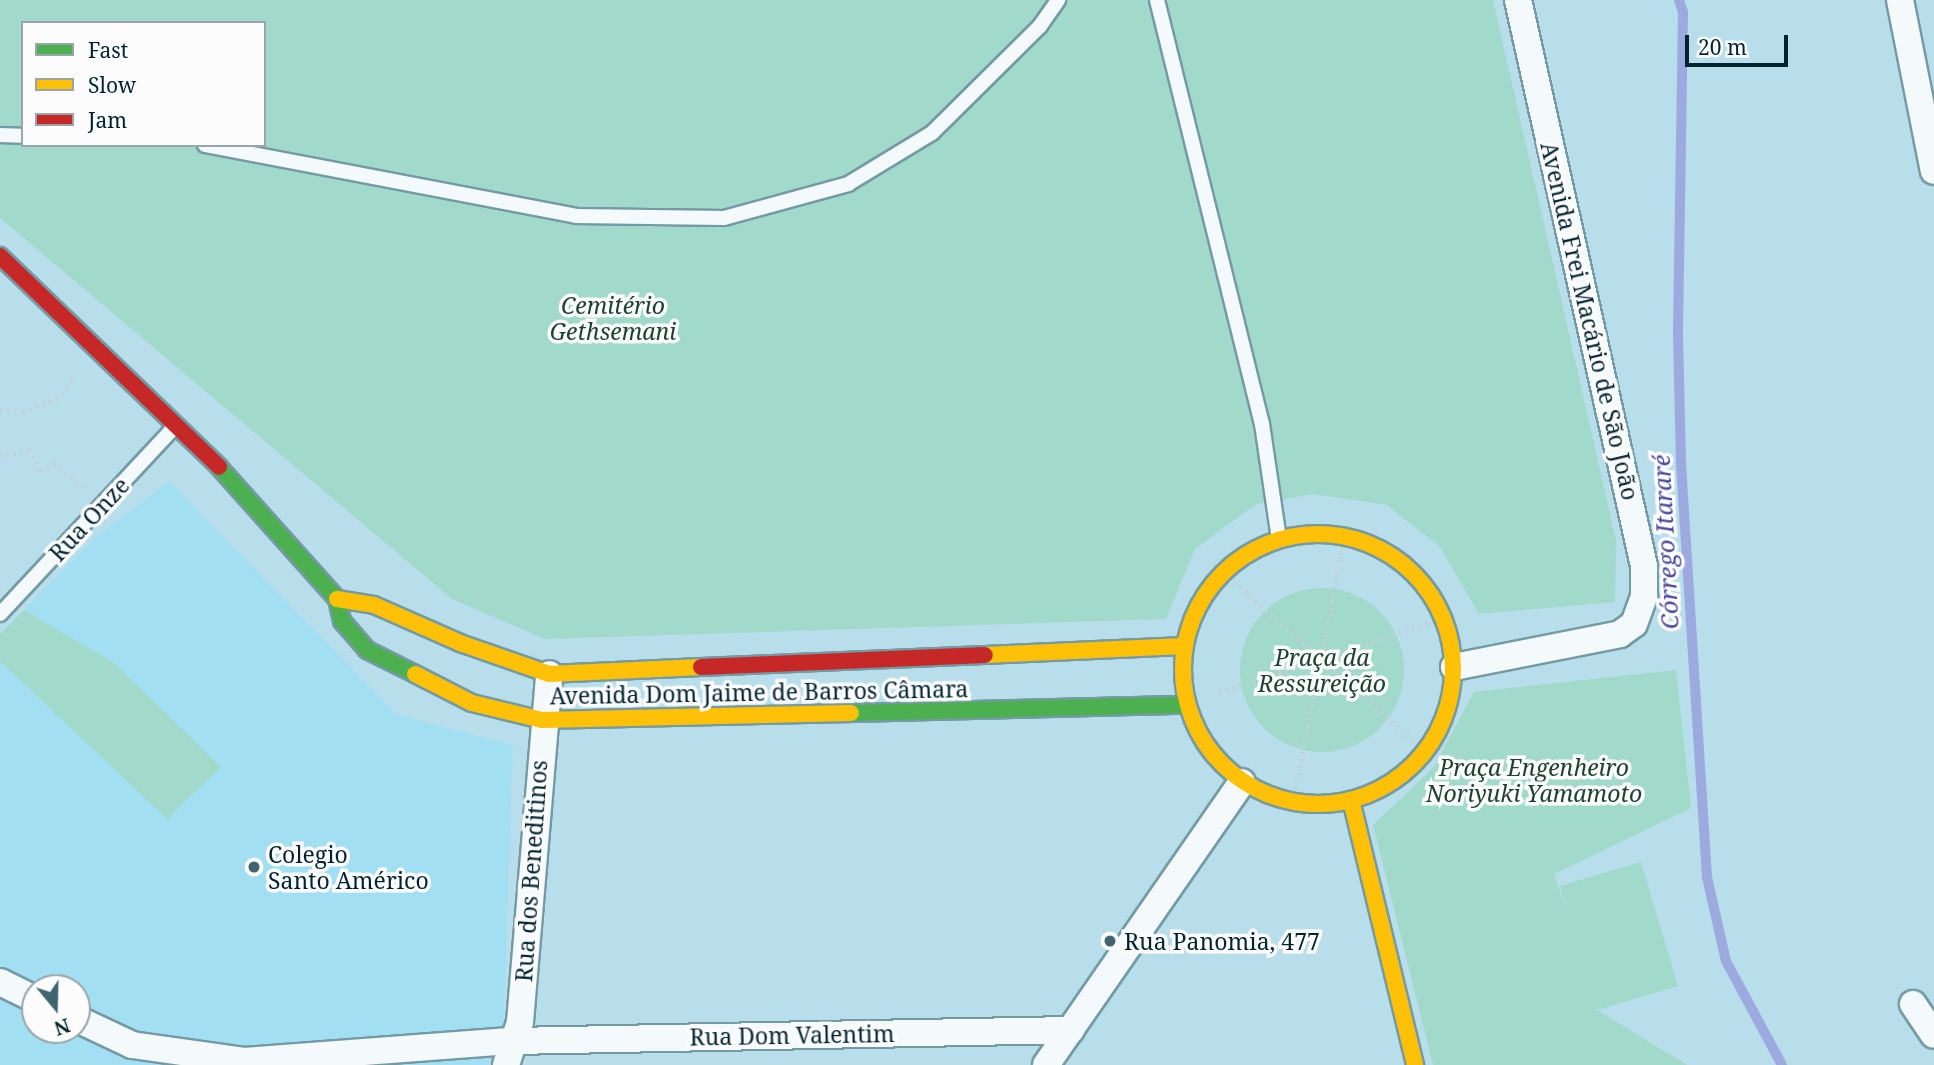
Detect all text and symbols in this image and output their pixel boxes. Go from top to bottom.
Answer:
legend [21,21,266,147]
scale bar [1689,21,1792,65]
text: 20 m [1698,33,1747,61]
text: Fast [88,36,128,64]
text: Slow [88,71,136,99]
text: Jam [88,106,127,134]
street label: Avenida Frei Macário de São João [1535,139,1645,503]
park label: Cemitério Gethsemani [550,291,676,345]
water label: Córrego Itararé [1646,454,1684,630]
street label: Rua Onze [43,471,135,567]
park label: Praça da Ressureição [1258,643,1386,697]
street label: Avenida Dom Jaime de Barros Câmara [549,675,969,709]
park label: Praça Engenheiro Noriyuki Yamamoto [1426,753,1642,807]
street label: Rua dos Beneditinos [509,759,553,983]
place label: Colegio Santo Américo [268,840,429,894]
marker: Colegio Santo Américo [246,859,262,875]
place label: Rua Panomia, 477 [1124,927,1320,955]
marker: Rua Panomia, 477 [1102,933,1118,949]
north arrow [21,974,91,1044]
text: N [51,1012,74,1042]
street label: Rua Dom Valentim [689,1019,895,1051]

